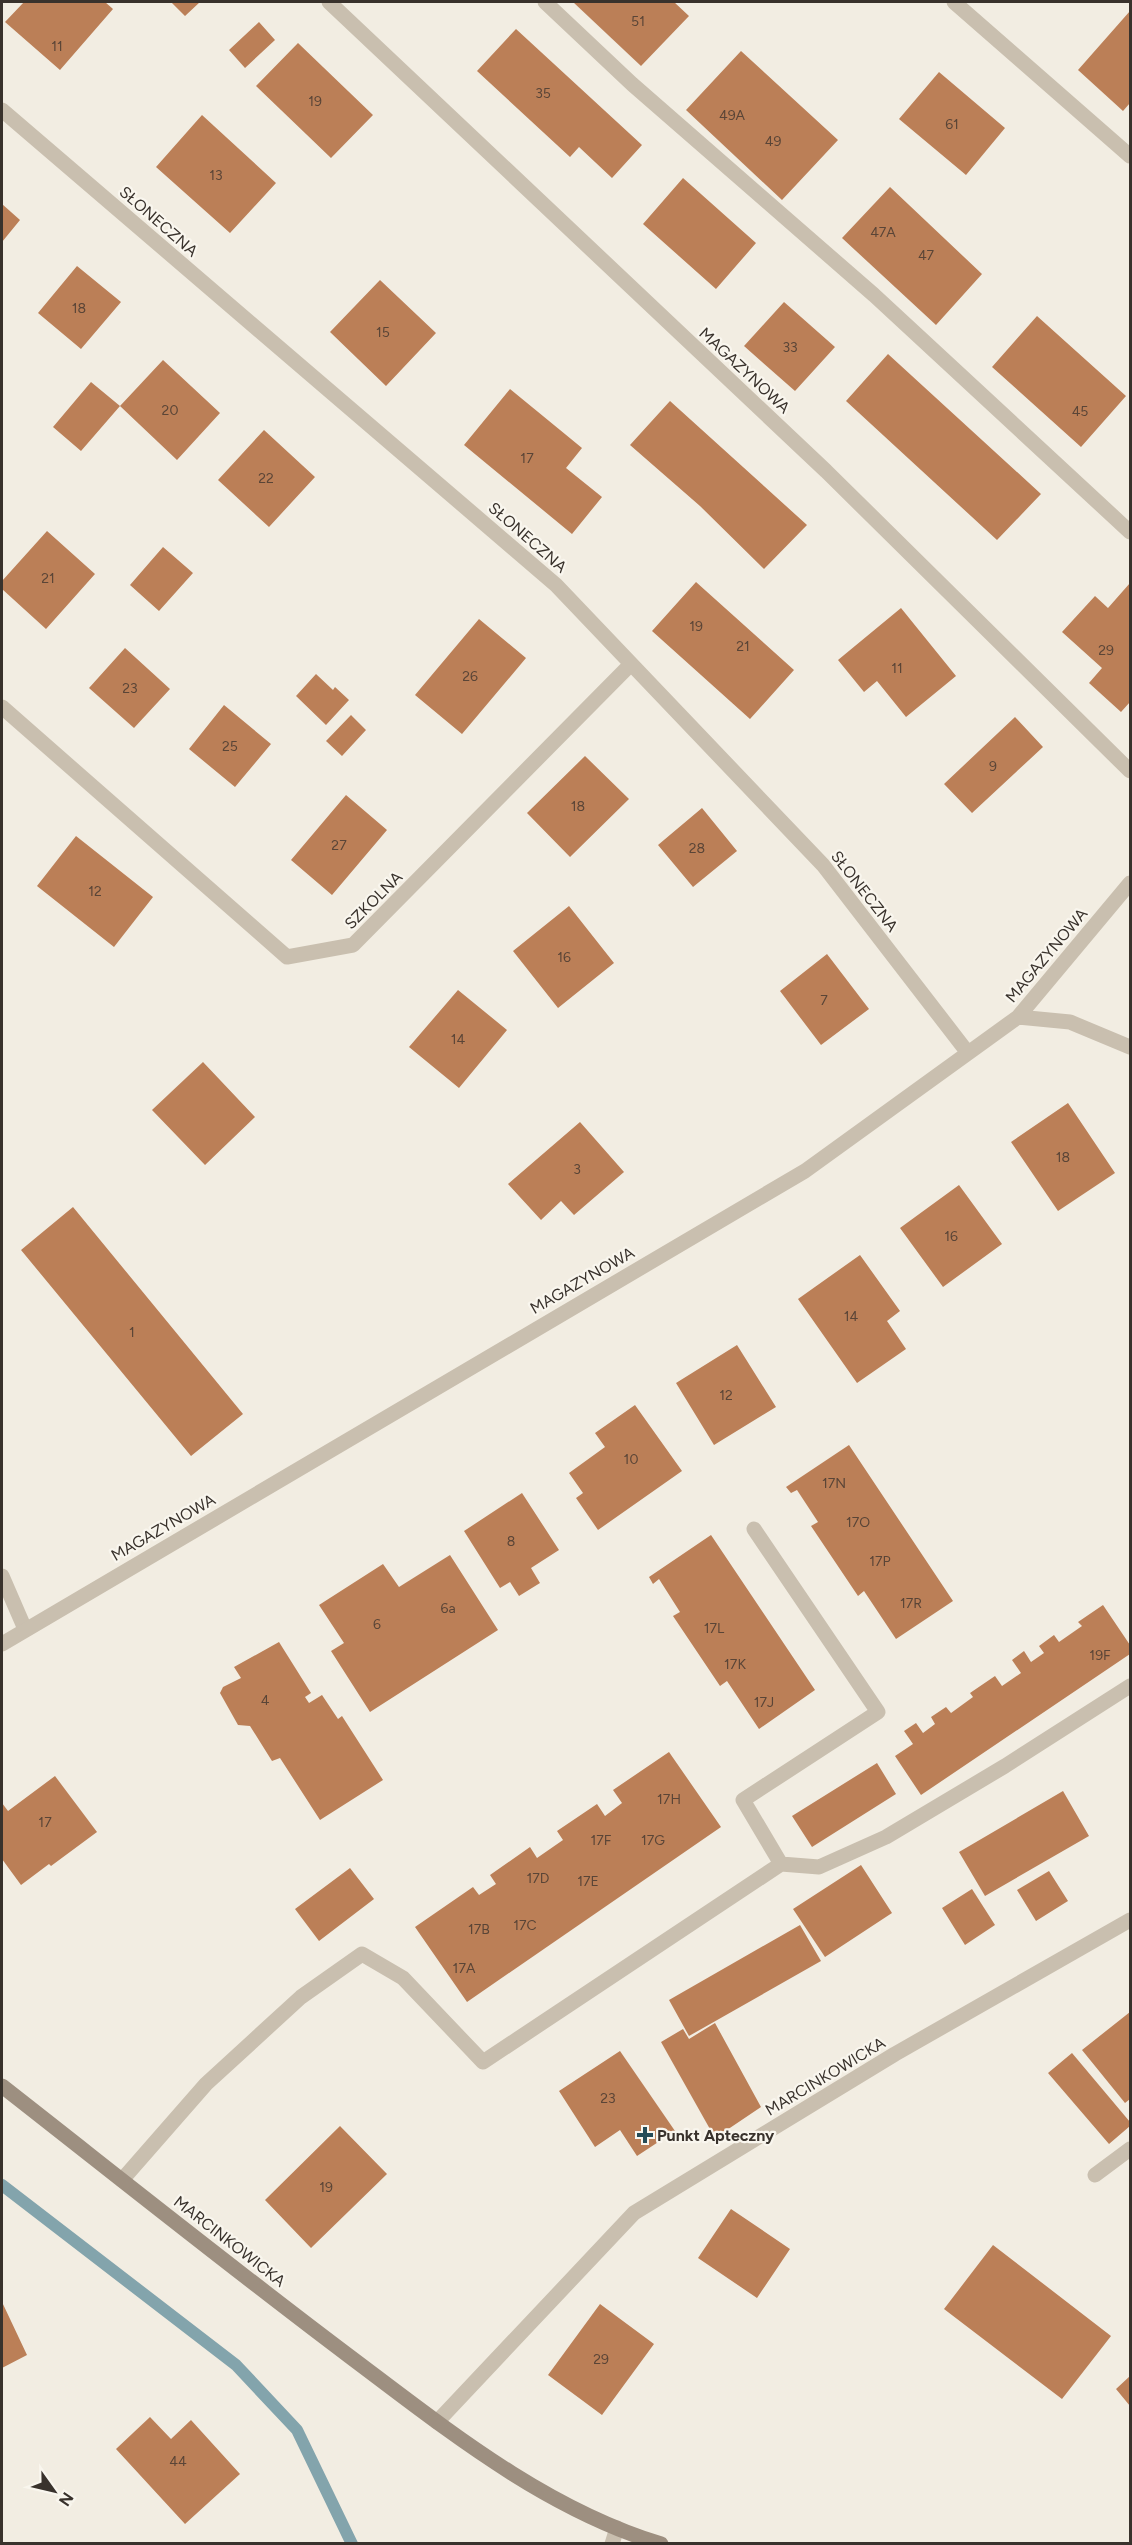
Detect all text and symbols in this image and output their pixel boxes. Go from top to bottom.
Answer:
house number: 51 [631,13,645,30]
house number: 11 [51,38,63,55]
house number: 35 [535,85,551,102]
house number: 19 [308,93,322,110]
house number: 49A [719,107,746,124]
house number: 61 [945,116,959,133]
house number: 49 [765,133,781,150]
house number: 13 [209,167,223,184]
street label: SŁONECZNA [116,182,202,261]
house number: 47A [870,224,896,241]
house number: 47 [918,247,935,264]
house number: 18 [72,300,86,317]
street label: MAGAZYNOWA [695,323,794,417]
house number: 15 [376,324,390,341]
house number: 33 [782,339,798,356]
house number: 20 [162,402,178,419]
house number: 45 [1072,403,1088,420]
house number: 17 [520,450,534,467]
house number: 22 [258,470,274,487]
street label: SŁONECZNA [485,498,571,577]
house number: 21 [41,570,55,587]
house number: 19 [689,618,703,635]
house number: 21 [736,638,750,655]
house number: 29 [1098,642,1114,659]
house number: 11 [891,660,903,677]
house number: 26 [462,668,478,685]
house number: 23 [122,680,138,697]
house number: 25 [222,738,238,755]
house number: 9 [989,758,997,775]
house number: 18 [571,798,585,815]
house number: 27 [331,837,347,854]
house number: 28 [689,840,705,857]
street label: SŁONECZNA [827,847,902,936]
street label: SZKOLNA [341,867,406,933]
house number: 12 [88,883,102,900]
street label: MAGAZYNOWA [1001,904,1091,1006]
house number: 16 [557,949,571,966]
house number: 7 [820,992,828,1009]
house number: 14 [451,1031,466,1048]
house number: 18 [1056,1149,1070,1166]
house number: 3 [573,1161,581,1178]
house number: 16 [944,1228,958,1245]
street label: MAGAZYNOWA [527,1243,638,1318]
house number: 14 [844,1308,859,1325]
house number: 1 [129,1324,135,1341]
house number: 12 [719,1387,733,1404]
house number: 10 [624,1451,638,1468]
house number: 17N [822,1475,846,1492]
street label: MAGAZYNOWA [108,1490,219,1565]
house number: 17O [846,1514,870,1531]
house number: 8 [507,1533,515,1550]
house number: 17P [869,1553,891,1570]
house number: 17R [900,1595,922,1612]
house number: 6a [440,1600,456,1617]
house number: 6 [373,1616,381,1633]
house number: 17L [704,1620,725,1637]
house number: 19F [1089,1647,1111,1664]
house number: 17K [724,1656,746,1673]
house number: 4 [261,1692,270,1709]
house number: 17J [754,1694,774,1711]
house number: 17H [657,1791,681,1808]
house number: 17 [38,1814,52,1831]
house number: 17F [591,1832,612,1849]
house number: 17G [641,1832,665,1849]
house number: 17D [527,1870,549,1887]
house number: 17E [577,1873,599,1890]
house number: 17C [513,1917,537,1934]
house number: 17B [468,1921,490,1938]
house number: 17A [453,1960,476,1977]
street label: MARCINKOWICKA [762,2033,889,2120]
house number: 23 [600,2090,616,2107]
place label: Punkt Apteczny [657,2126,775,2145]
marker: Punkt Apteczny [638,2128,652,2142]
house number: 19 [319,2179,333,2196]
street label: MARCINKOWICKA [170,2192,289,2291]
house number: 29 [593,2351,609,2368]
house number: 44 [169,2453,187,2470]
north arrow [24,2461,84,2521]
text: N [55,2489,77,2510]

